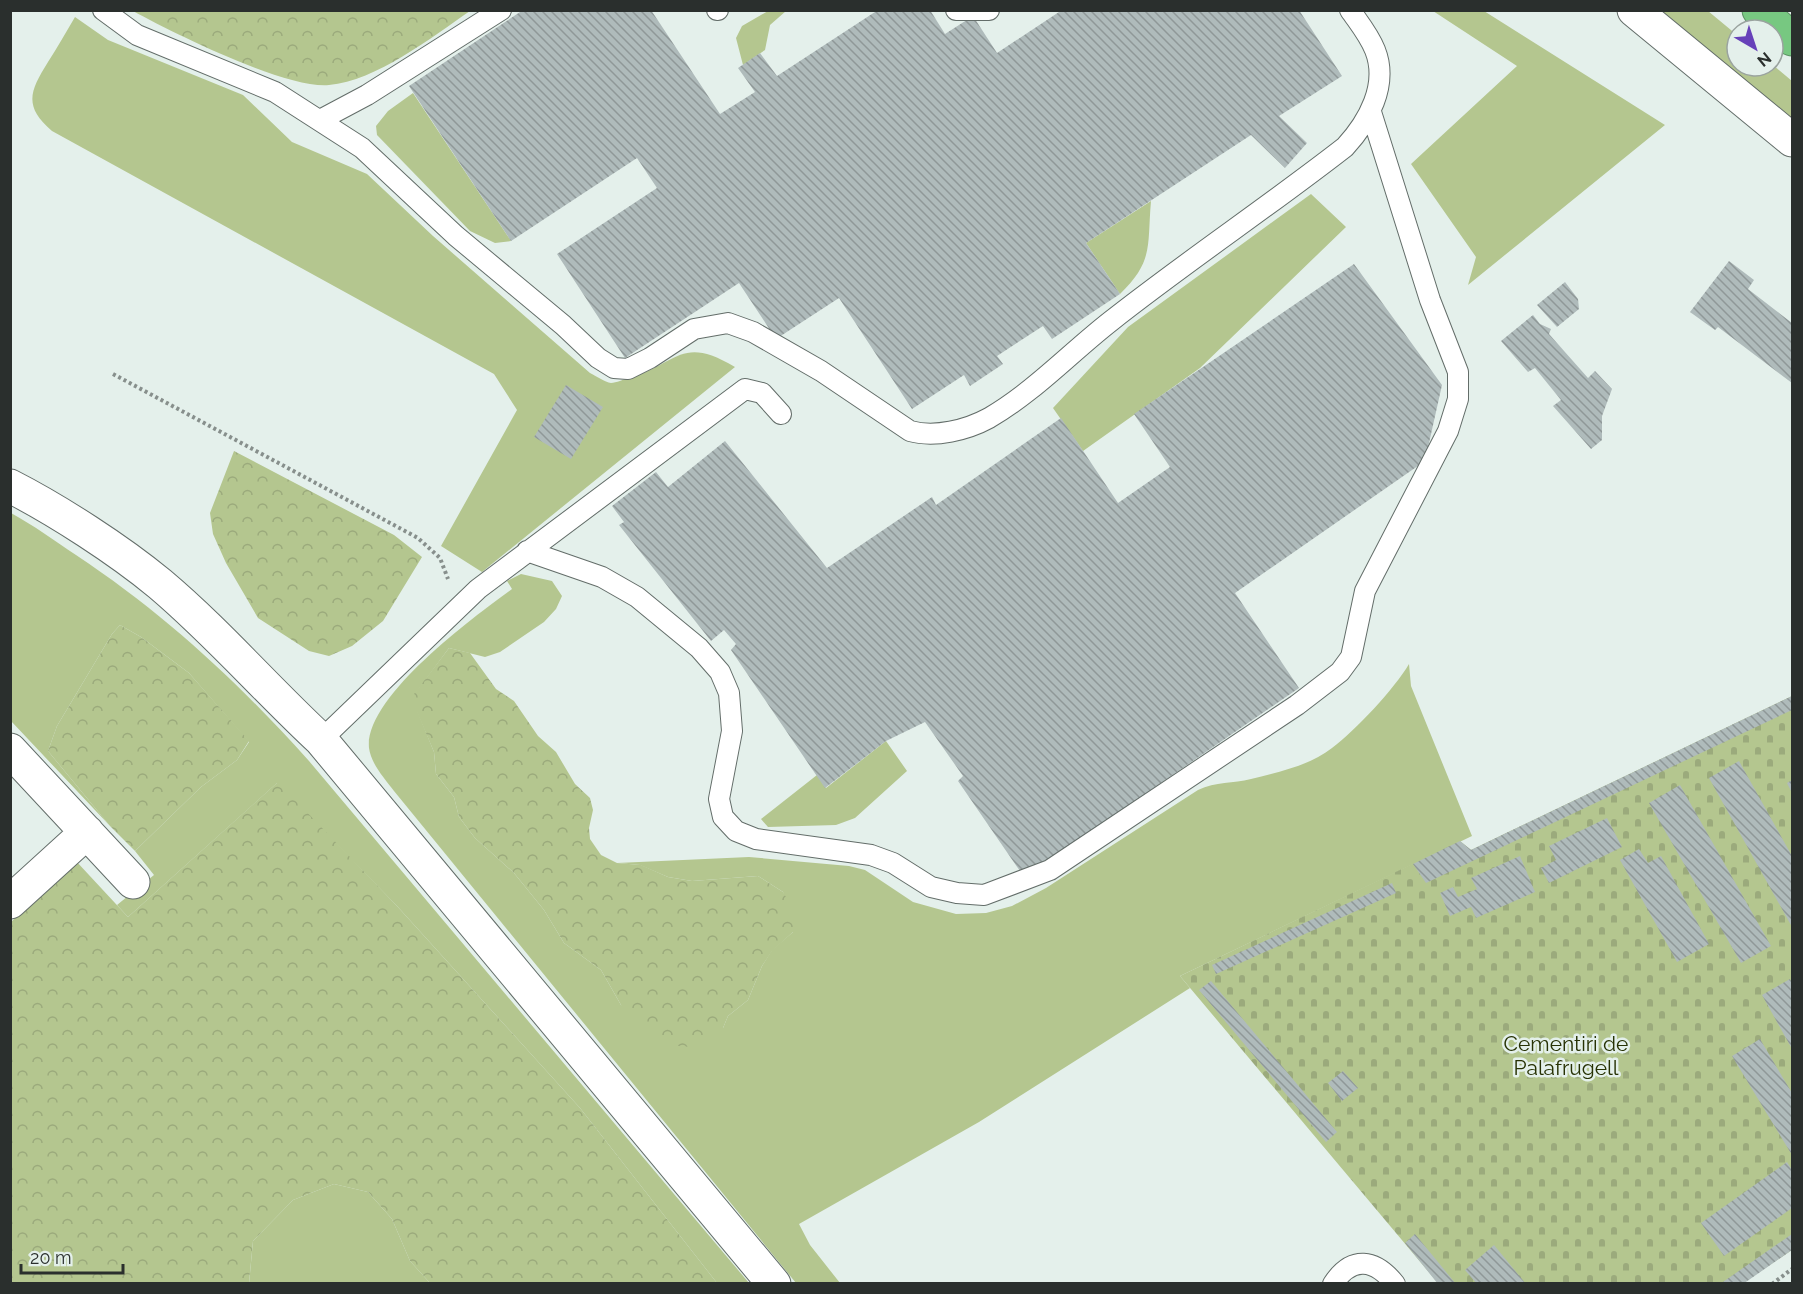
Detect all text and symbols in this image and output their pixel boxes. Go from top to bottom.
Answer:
north arrow [1725,18,1785,78]
text: N [1753,48,1775,70]
park label: Cementiri de Palafrugell [1504,1031,1628,1080]
scale bar [21,1237,123,1275]
text: 20 m [30,1247,72,1268]

